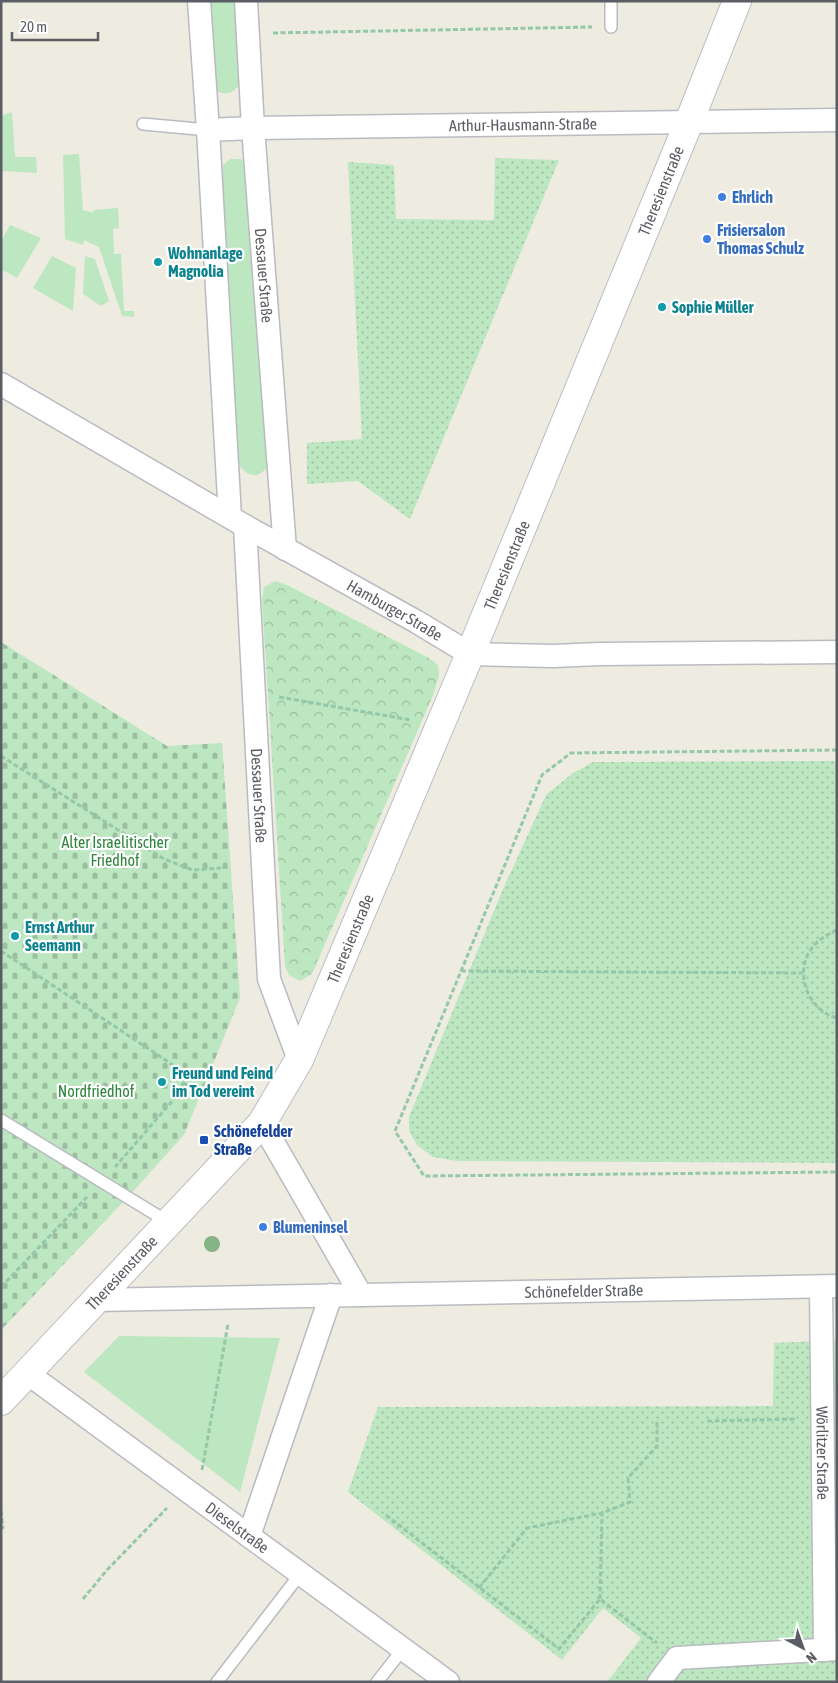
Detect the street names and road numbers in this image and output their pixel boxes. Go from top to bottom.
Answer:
street label: Arthur-Hausmann-Straße [449,114,597,134]
street label: Theresienstraße [634,143,687,238]
street label: Dessauer Straße [252,227,277,323]
street label: Theresienstraße [480,518,533,613]
street label: Hamburger Straße [344,576,446,644]
street label: Dessauer Straße [248,748,271,844]
street label: Theresienstraße [323,891,377,986]
street label: Theresienstraße [82,1232,161,1313]
street label: Schönefelder Straße [524,1281,643,1301]
street label: Wörlitzer Straße [813,1406,832,1500]
street label: Dieselstraße [202,1498,273,1557]

